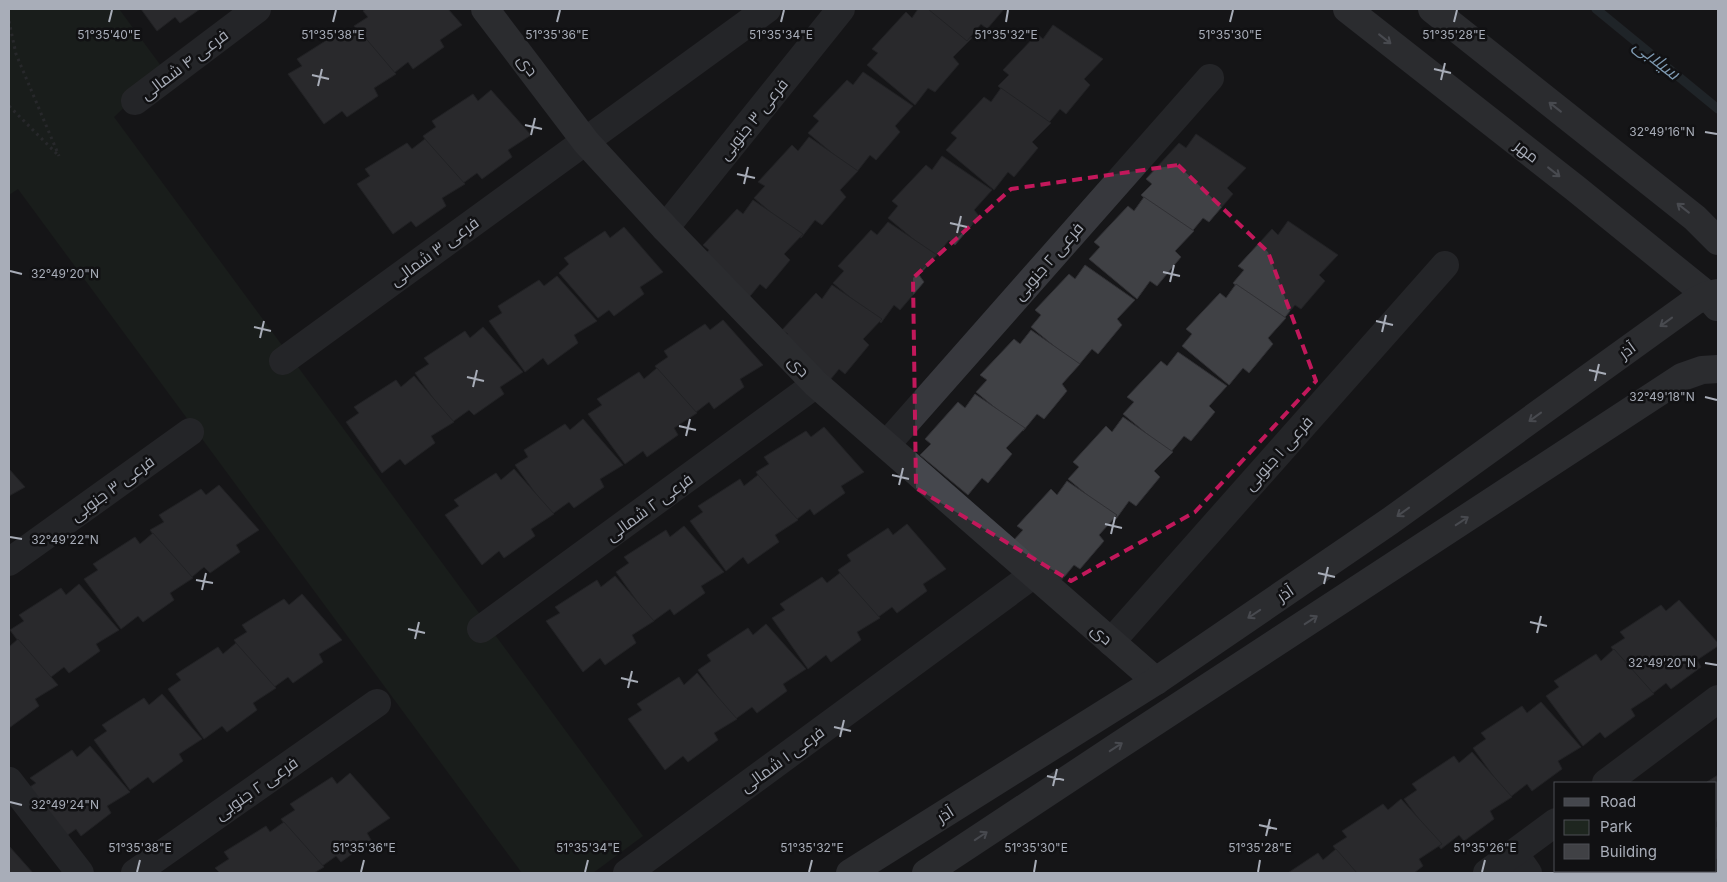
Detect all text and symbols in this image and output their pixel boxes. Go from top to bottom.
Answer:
street label: فرعی ۴ شمالی [136,24,233,104]
text: 51°35'40"E [77,27,141,42]
text: 51°35'38"E [301,27,365,42]
text: 51°35'36"E [525,27,589,42]
text: 51°35'34"E [749,27,813,42]
text: 51°35'32"E [974,27,1038,42]
text: 51°35'30"E [1198,27,1262,42]
text: 51°35'28"E [1422,27,1486,42]
one-way arrow [1378,33,1391,44]
water label: سیلابی [1629,34,1685,85]
street label: دی [513,50,543,80]
street label: فرعی ۳ جنوبی [714,74,793,164]
one-way arrow [1549,101,1562,112]
text: 32°49'16"N [1629,124,1695,139]
street label: مهر [1509,135,1543,168]
one-way arrow [1547,166,1560,177]
one-way arrow [1676,202,1689,213]
street label: فرعی ۳ شمالی [386,212,483,291]
street label: فرعی ۲ جنوبی [1009,218,1088,305]
text: 32°49'20"N [31,266,99,281]
one-way arrow [1659,317,1673,327]
street label: آذر [1614,337,1640,363]
street label: دی [783,351,814,382]
text: 32°49'18"N [1629,389,1695,404]
street label: فرعی ۱ جنوبی [1239,412,1317,495]
one-way arrow [1528,412,1542,422]
street label: فرعی ۳ جنوبی [66,451,159,526]
street label: فرعی ۲ شمالی [602,469,697,546]
one-way arrow [1396,507,1410,517]
one-way arrow [1454,516,1468,526]
text: 32°49'22"N [31,532,99,547]
street label: آذر [1272,580,1298,606]
one-way arrow [1247,609,1261,619]
one-way arrow [1304,614,1318,625]
street label: دی [1086,619,1117,650]
text: 32°49'20"N [1628,655,1696,670]
street label: فرعی ۱ شمالی [736,722,829,797]
one-way arrow [1109,742,1123,752]
street label: فرعی ۲ جنوبی [211,752,302,825]
legend [1554,782,1717,872]
text: Road [1600,792,1636,811]
text: 32°49'24"N [31,797,99,812]
street label: آذر [932,801,958,827]
text: Park [1600,817,1633,836]
one-way arrow [974,831,988,842]
text: 51°35'38"E [108,840,172,855]
text: 51°35'36"E [332,840,396,855]
text: 51°35'34"E [556,840,620,855]
text: 51°35'32"E [780,840,844,855]
text: 51°35'30"E [1004,840,1068,855]
text: 51°35'28"E [1228,840,1292,855]
text: 51°35'26"E [1453,840,1517,855]
text: Building [1600,842,1657,861]

